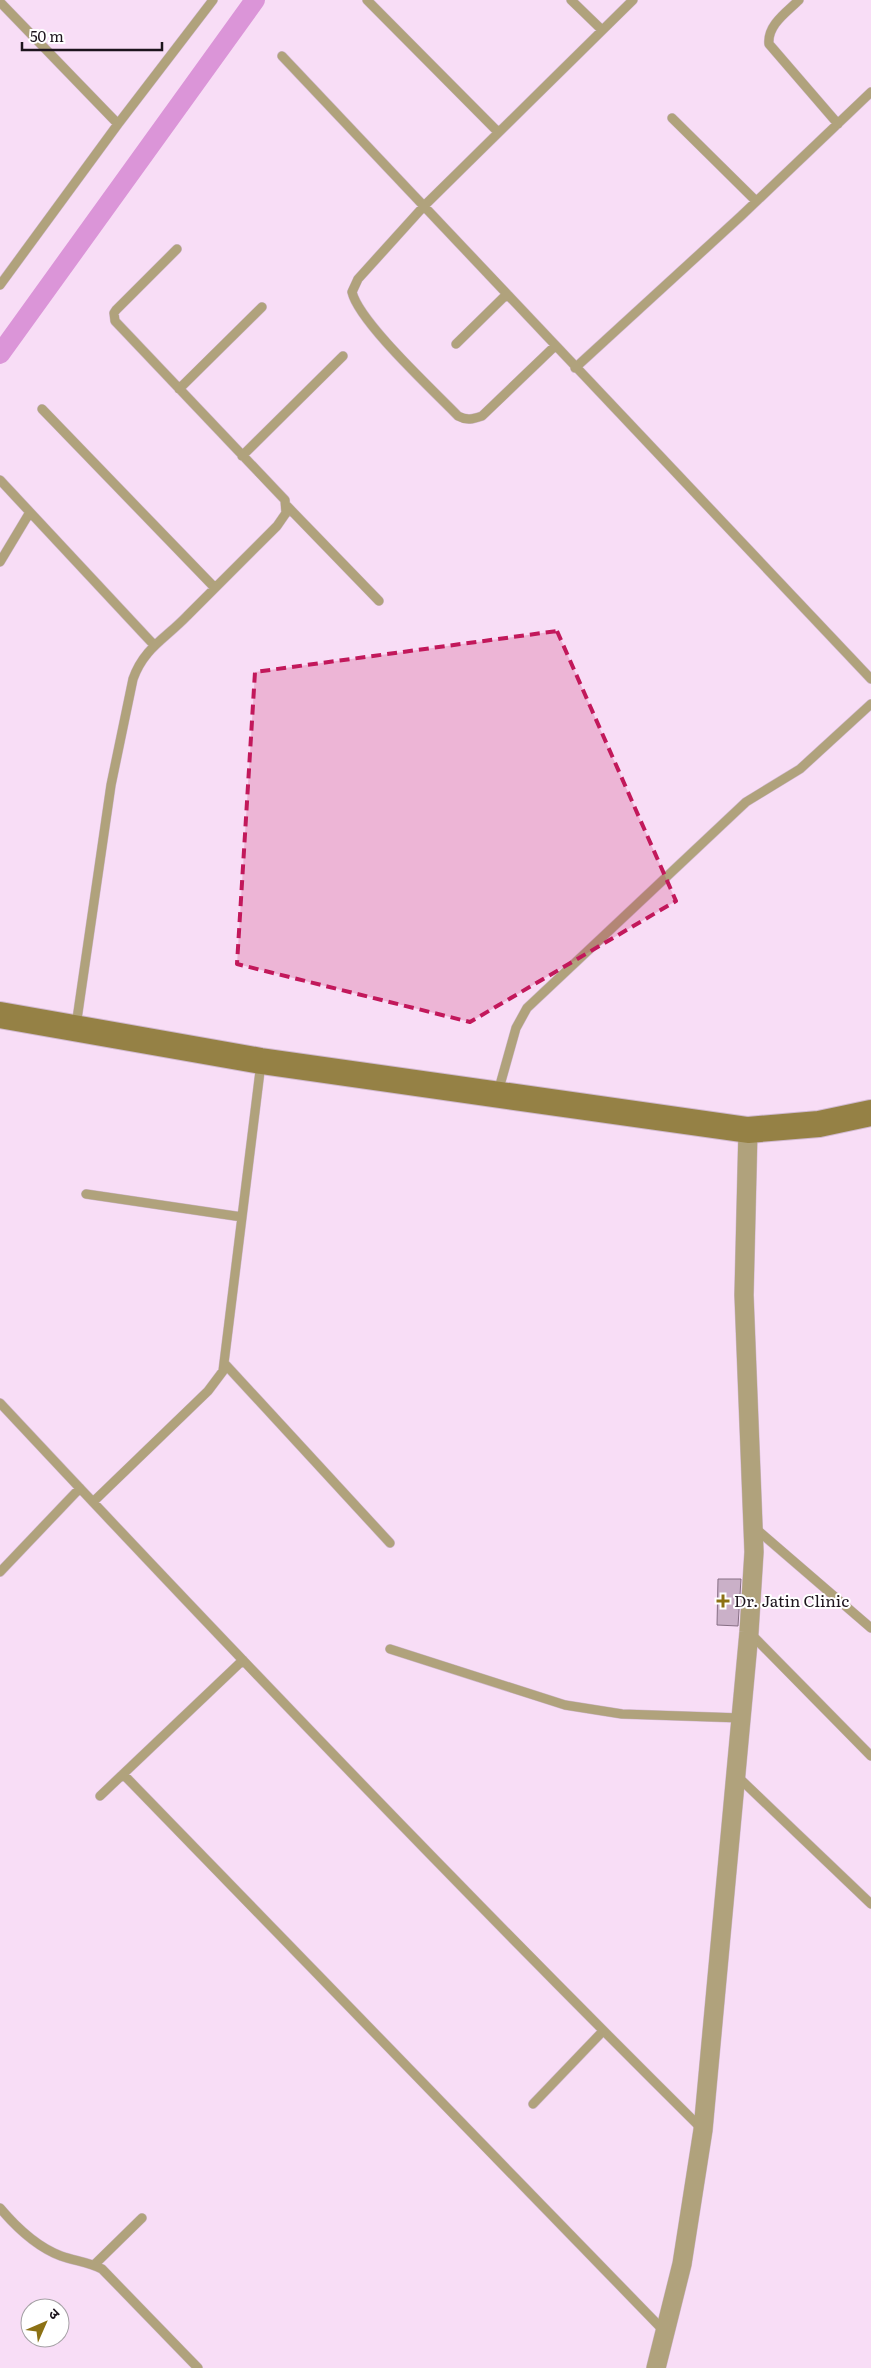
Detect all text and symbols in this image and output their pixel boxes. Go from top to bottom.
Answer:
scale bar [22,20,162,52]
text: 50 m [30,24,64,47]
place label: Dr. Jatin Clinic [734,1588,849,1612]
marker: Dr. Jatin Clinic [716,1594,730,1608]
north arrow [20,2298,70,2348]
text: उ [45,2303,65,2324]

